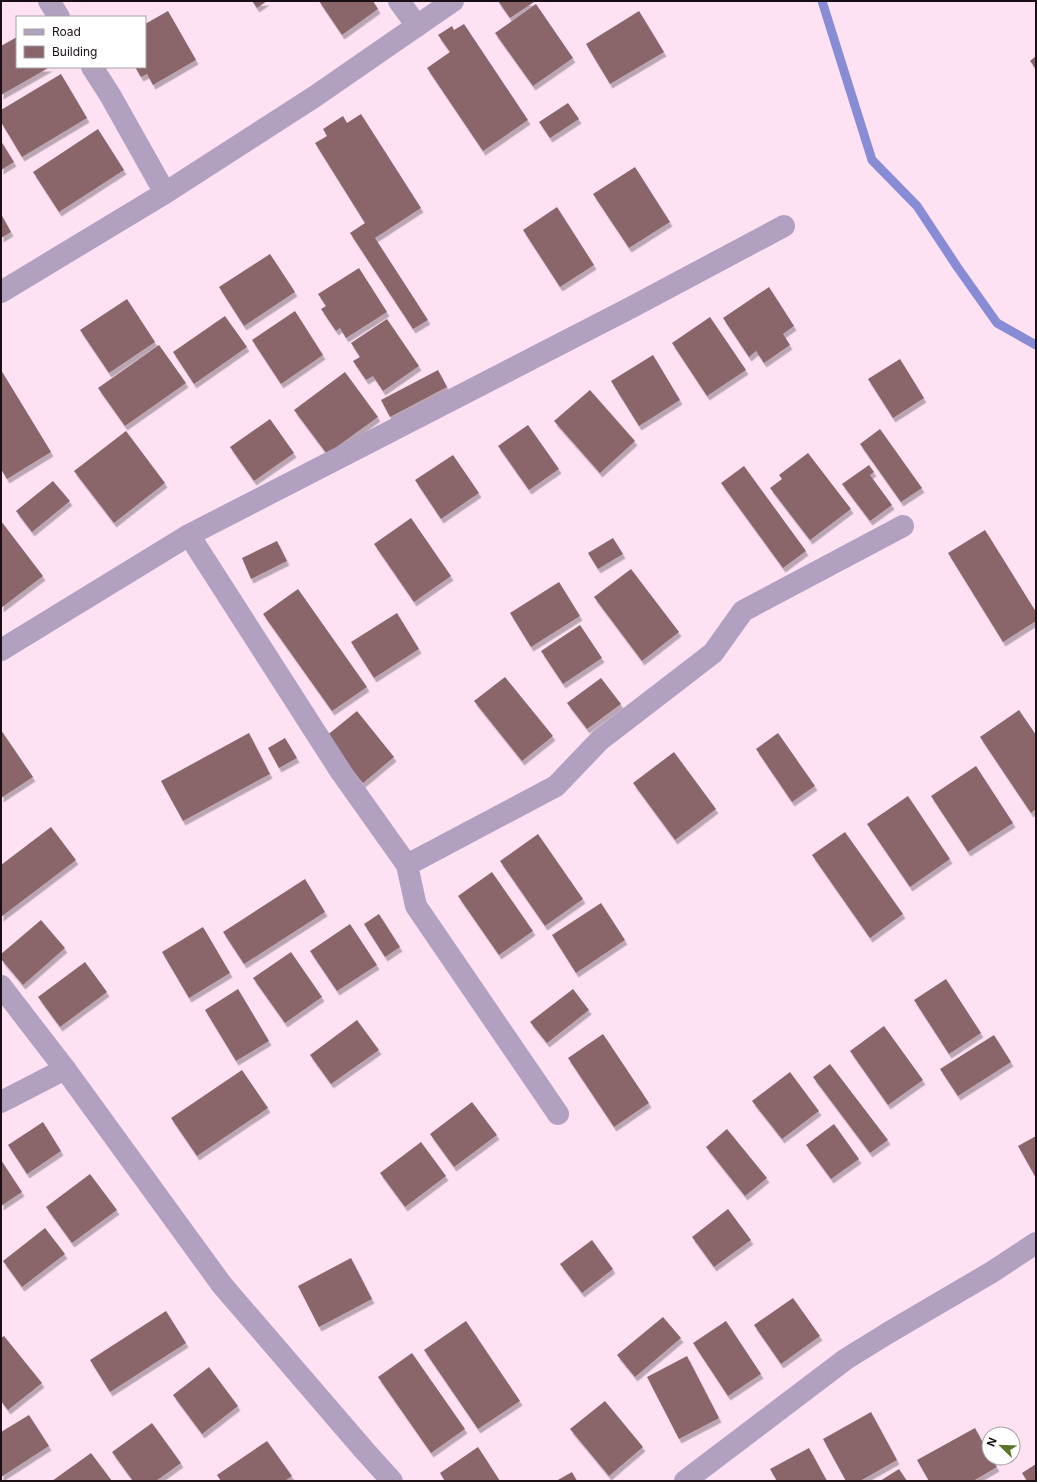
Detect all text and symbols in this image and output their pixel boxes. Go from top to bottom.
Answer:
legend [16,16,146,68]
text: Road [52,24,81,39]
text: Building [52,44,97,59]
north arrow [981,1426,1021,1466]
text: N [984,1435,1000,1449]

